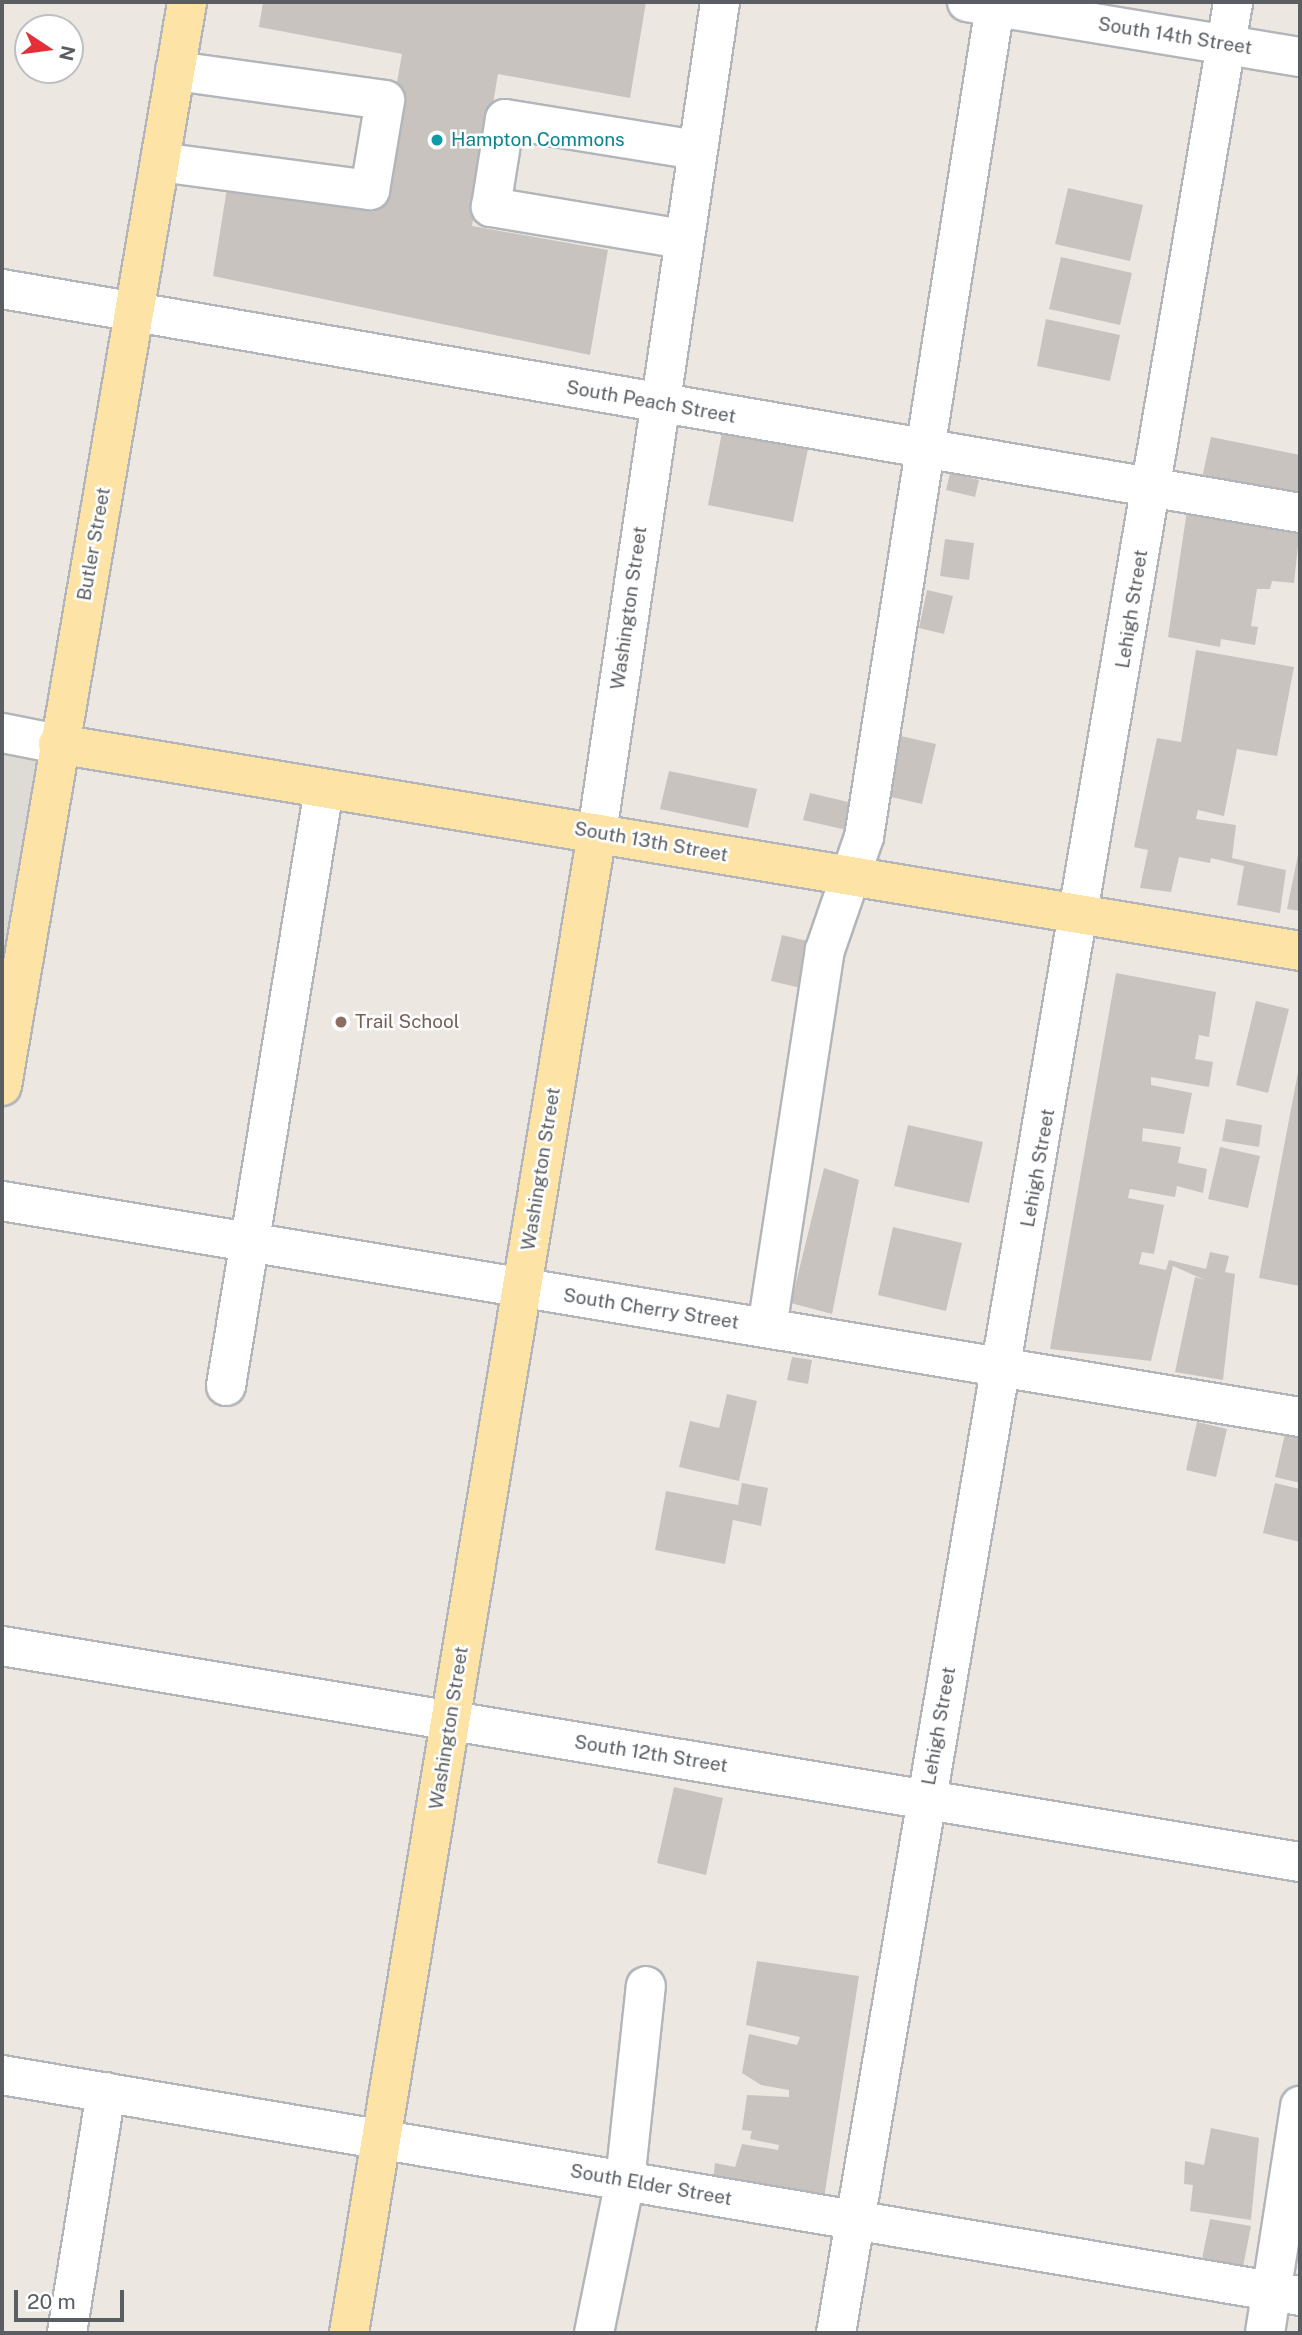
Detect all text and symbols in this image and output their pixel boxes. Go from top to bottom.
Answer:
street label: South 14th Street [1096,13,1254,59]
north arrow [14,14,84,84]
text: N [55,44,80,63]
place label: Hampton Commons [451,129,625,151]
marker: Hampton Commons [429,132,445,148]
street label: South Peach Street [564,376,738,428]
street label: Butler Street [73,486,115,602]
street label: Washington Street [606,525,652,691]
street label: Lehigh Street [1111,548,1153,670]
street label: South 13th Street [572,817,730,867]
place label: Trail School [355,1011,460,1033]
marker: Trail School [333,1014,349,1030]
street label: Washington Street [517,1086,565,1252]
street label: Lehigh Street [1016,1107,1060,1229]
street label: South Cherry Street [562,1284,740,1334]
street label: Washington Street [425,1645,473,1811]
street label: Lehigh Street [917,1665,961,1787]
street label: South 12th Street [573,1731,729,1777]
street label: South Elder Street [568,2160,734,2210]
scale bar [18,2276,128,2320]
text: 20 m [27,2289,76,2314]

